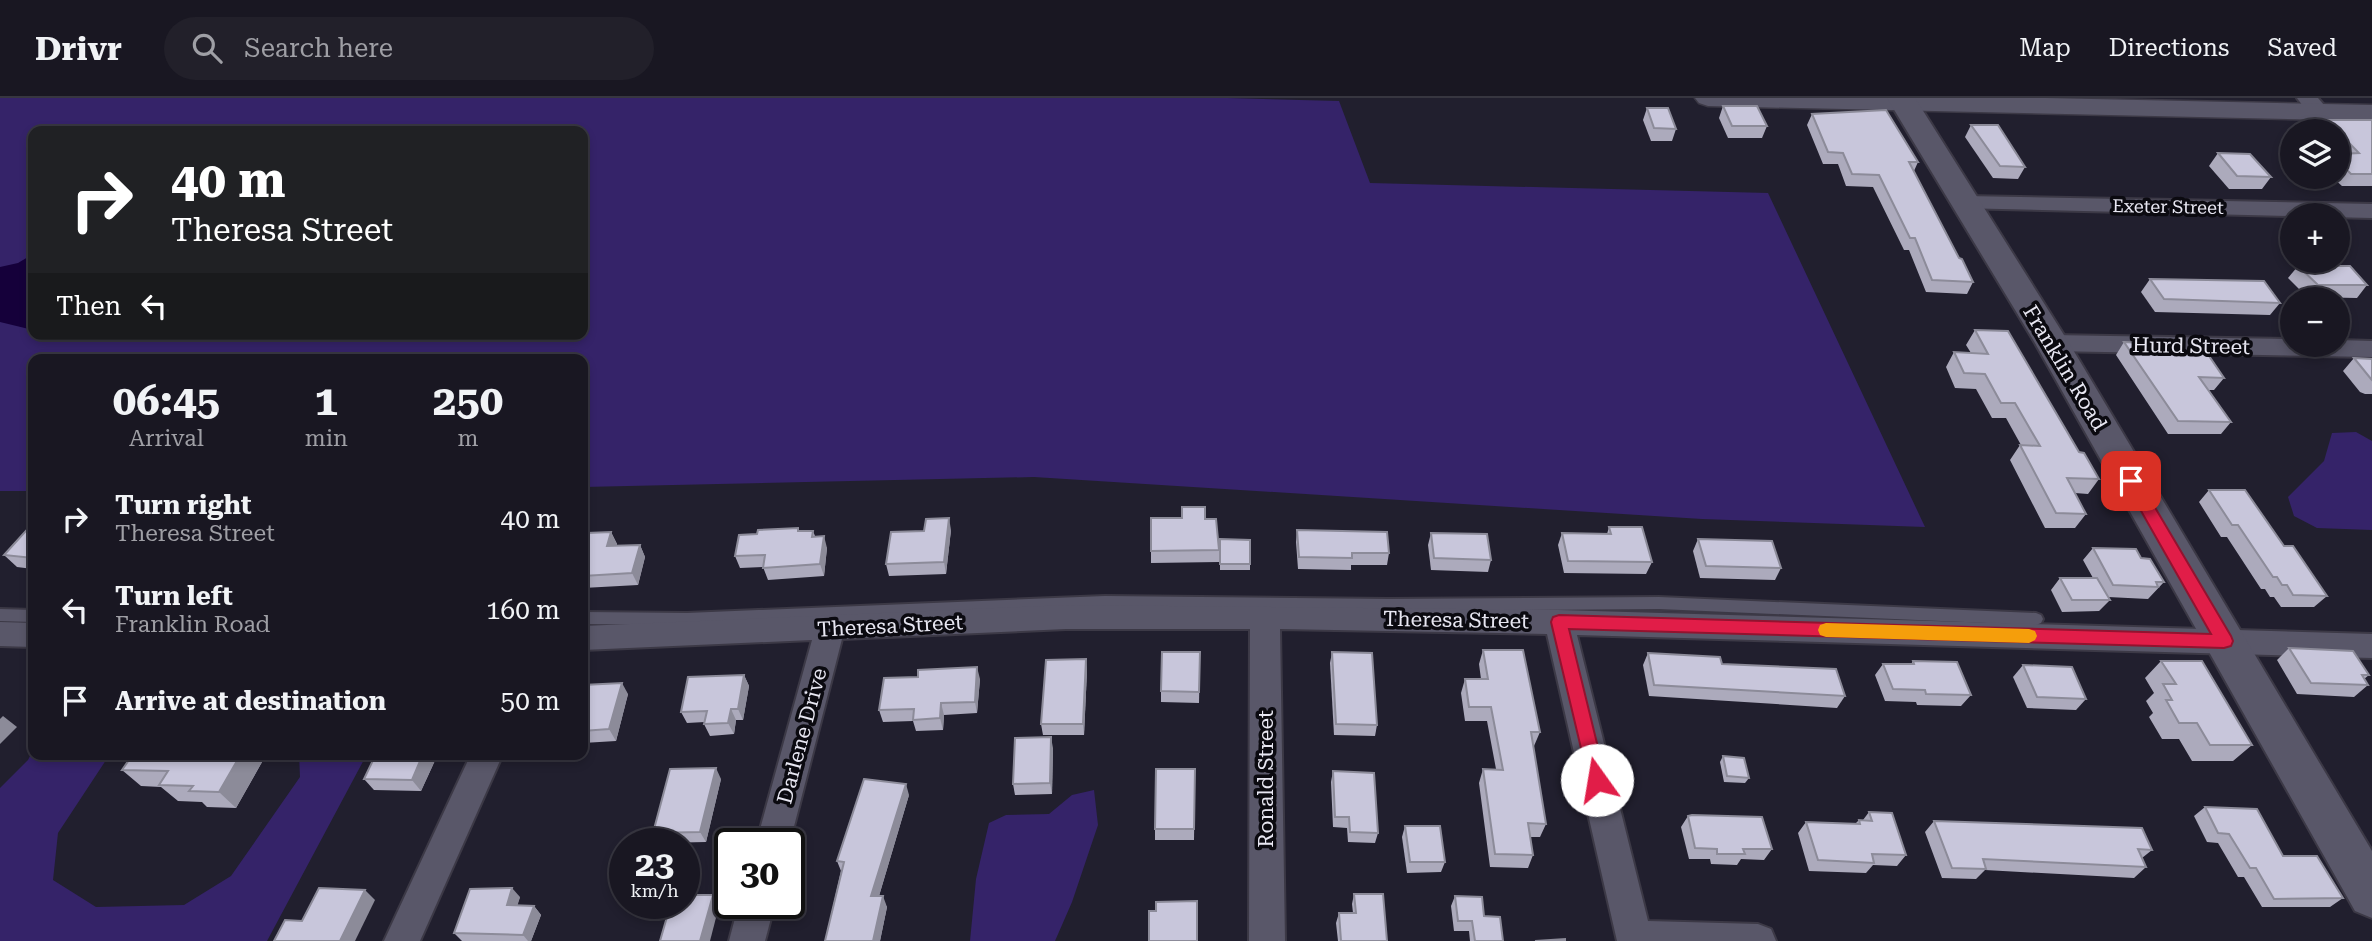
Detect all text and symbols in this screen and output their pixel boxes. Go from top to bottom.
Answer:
search box [164,17,654,80]
text: Drivr [35,29,122,68]
icon: search [188,29,226,67]
text: Search here [244,33,393,63]
text: Map [2019,34,2071,62]
text: Directions [2109,34,2229,62]
text: Saved [2267,34,2337,62]
map controls [2280,119,2350,357]
button: layers [2280,119,2350,189]
text: 40 m [171,152,286,209]
icon: right [56,154,147,245]
street label: Exeter Street [2112,195,2224,218]
button: + [2280,203,2350,273]
text: Theresa Street [171,211,393,249]
icon: left [135,287,173,325]
button: − [2280,287,2350,357]
text: Then [56,291,121,321]
street label: Franklin Road [2018,301,2112,435]
street label: Hurd Street [2132,333,2250,359]
text: 06:45 [113,376,220,425]
text: 1 [315,376,338,425]
text: 250 [433,376,503,425]
text: Arrival [129,425,204,452]
text: min [305,425,348,452]
text: m [457,425,478,452]
pin [2101,451,2161,511]
icon: arrive [2112,462,2150,500]
text: Turn right [115,490,251,520]
icon: right [56,500,94,538]
text: 40 m [501,504,560,534]
text: Theresa Street [115,520,275,547]
text: Turn left [115,581,233,611]
icon: left [56,591,94,629]
text: 160 m [486,595,560,625]
street label: Theresa Street [1383,607,1529,633]
street label: Theresa Street [817,610,964,642]
text: Franklin Road [115,611,270,638]
street label: Darlene Drive [772,666,832,806]
icon: arrive [56,682,94,720]
text: Arrive at destination [115,686,386,716]
text: 50 m [501,686,560,716]
street label: Ronald Street [1254,710,1278,848]
position arrow [1560,743,1634,817]
speed limit sign: 30 [714,828,805,919]
text: 23 [635,844,674,885]
text: km/h [630,880,679,901]

